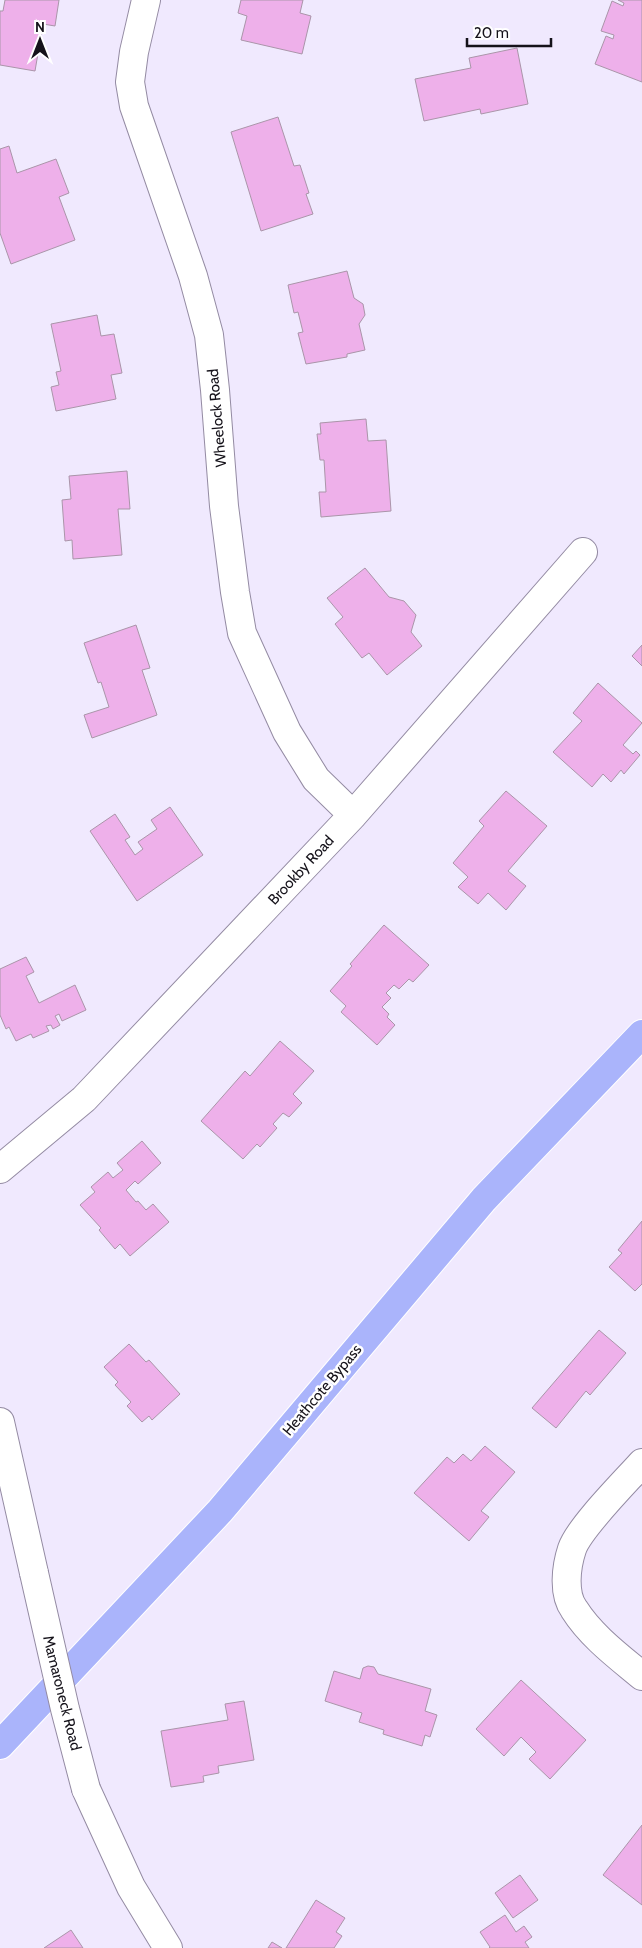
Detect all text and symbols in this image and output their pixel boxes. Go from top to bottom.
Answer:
north arrow [15,15,65,65]
scale bar [467,15,551,47]
text: N [35,18,45,36]
text: 20 m [474,24,509,42]
street label: Wheelock Road [204,368,230,468]
street label: Brookby Road [264,832,338,908]
street label: Heathcote Bypass [279,1341,365,1439]
street label: Mamaroneck Road [39,1634,85,1752]

